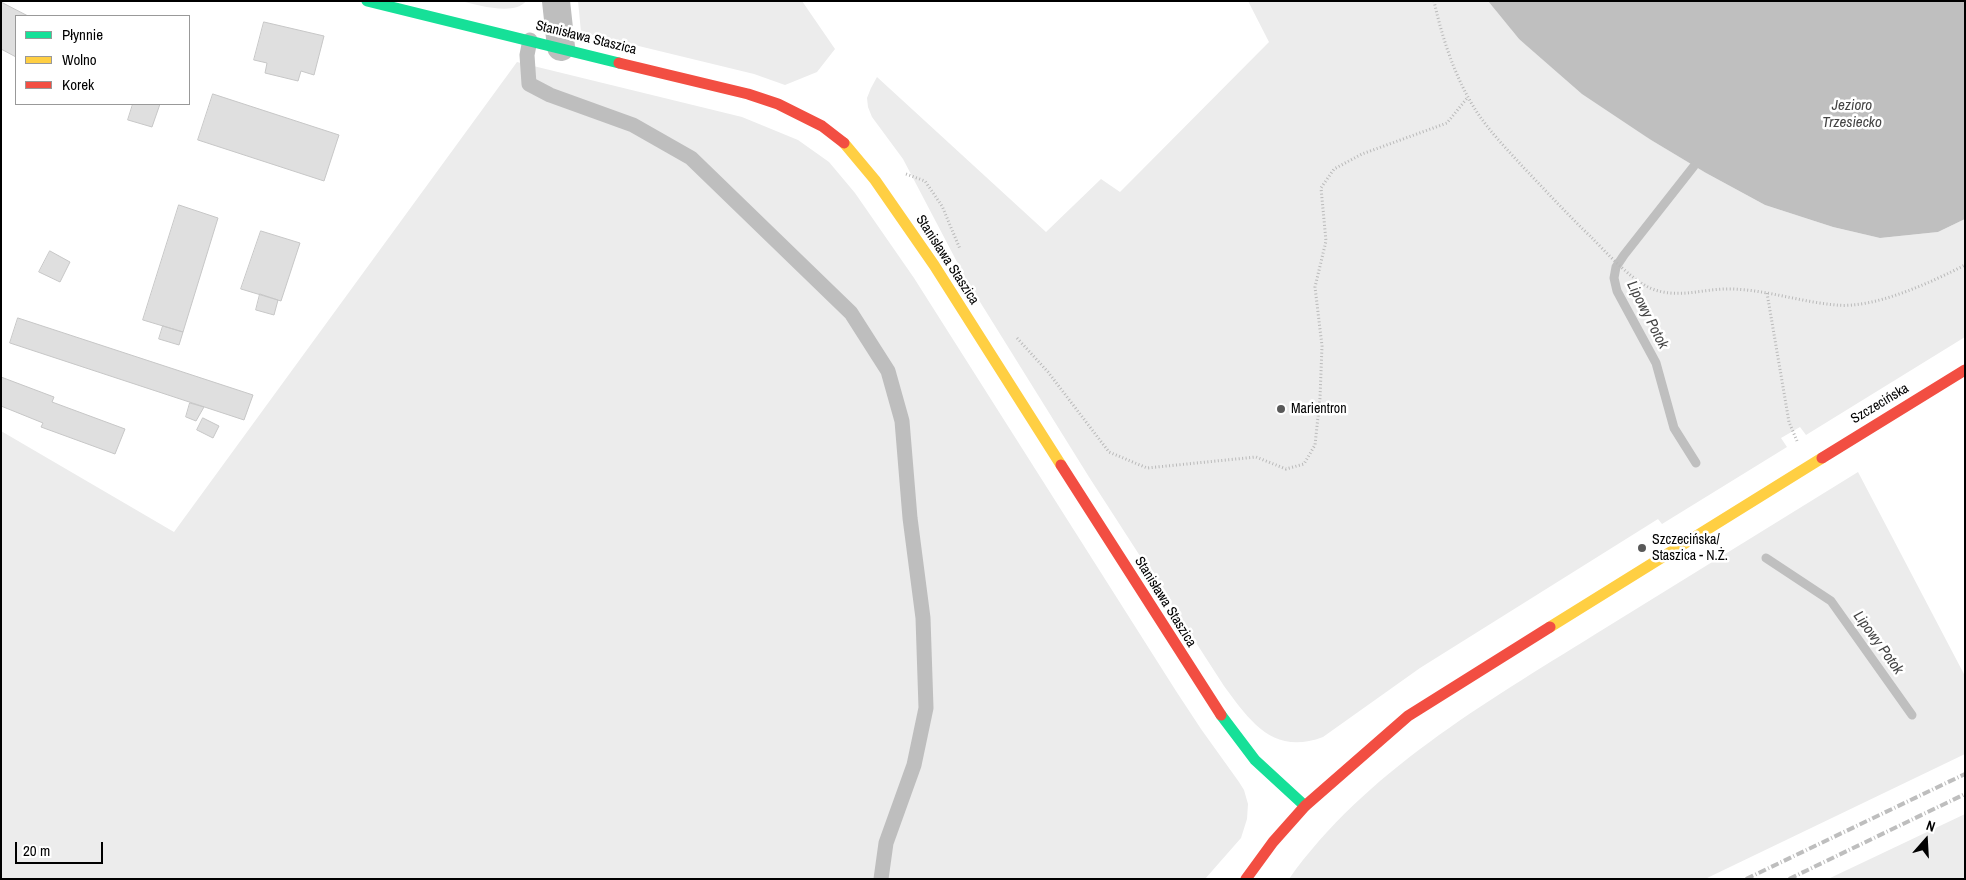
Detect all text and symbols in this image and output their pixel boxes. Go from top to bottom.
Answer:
legend [15,15,190,105]
street label: Stanisława Staszica [534,17,638,59]
text: Płynnie [62,24,103,45]
text: Wolno [62,49,97,70]
text: Korek [62,74,94,95]
water label: Jezioro Trzesiecko [1822,97,1882,132]
street label: Stanisława Staszica [912,212,982,308]
water label: Lipowy Potok [1622,278,1672,352]
street label: Szczecińska [1848,380,1912,428]
place label: Marientron [1291,401,1347,417]
marker: Marientron [1275,403,1287,415]
place label: Szczecińska/ Staszica - N.Ż. [1652,532,1728,564]
marker: Szczecińska/ Staszica - N.Ż. [1636,542,1648,554]
street label: Stanisława Staszica [1130,554,1200,650]
water label: Lipowy Potok [1849,608,1907,678]
north arrow [1901,815,1951,865]
text: N [1924,816,1938,836]
scale bar [18,832,105,864]
text: 20 m [23,840,50,861]

